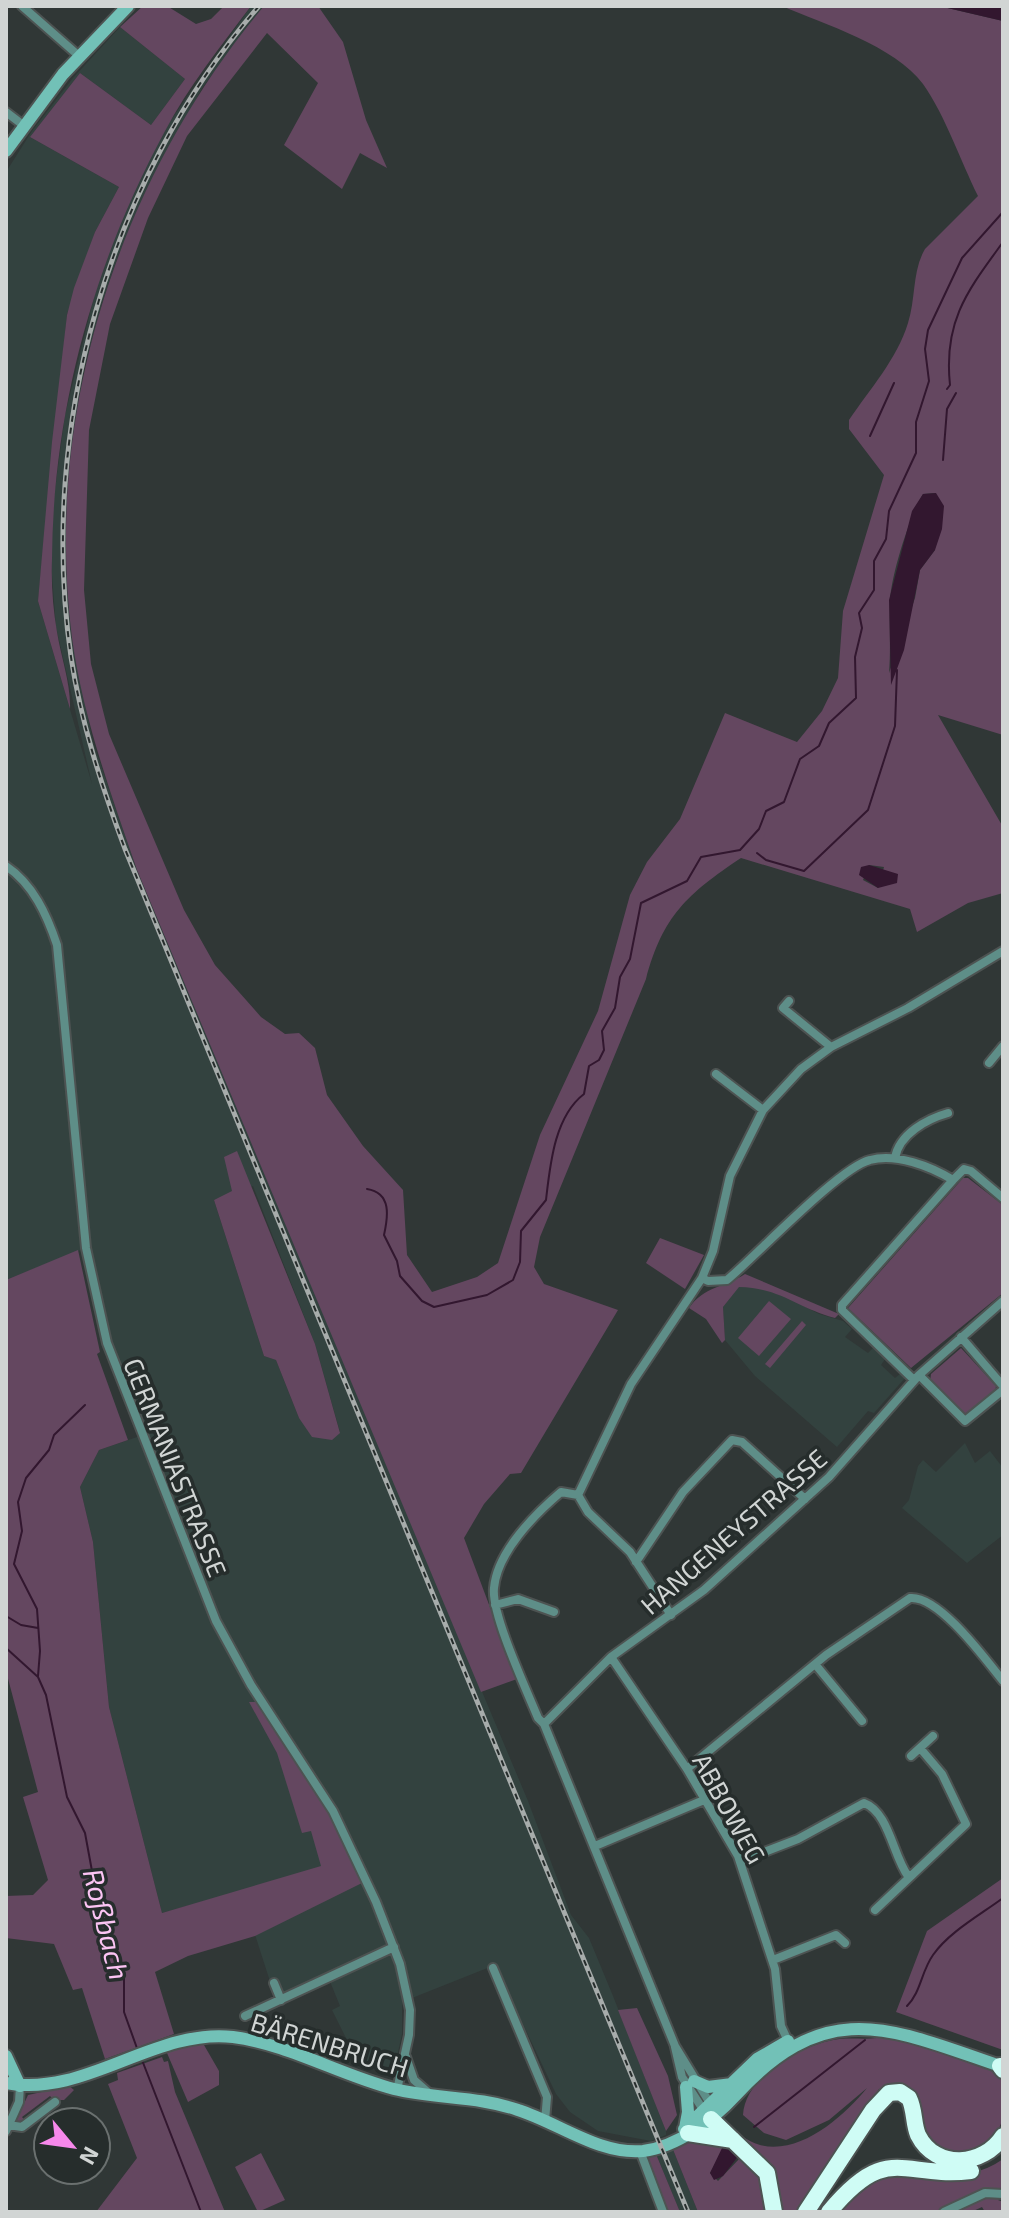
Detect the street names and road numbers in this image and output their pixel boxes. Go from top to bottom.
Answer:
street label: GERMANIASTRASSE [118,1353,234,1581]
street label: HANGENEYSTRASSE [634,1442,832,1620]
street label: ABBOWEG [687,1747,773,1869]
street label: BÄRENBRUCH [248,2005,412,2083]

